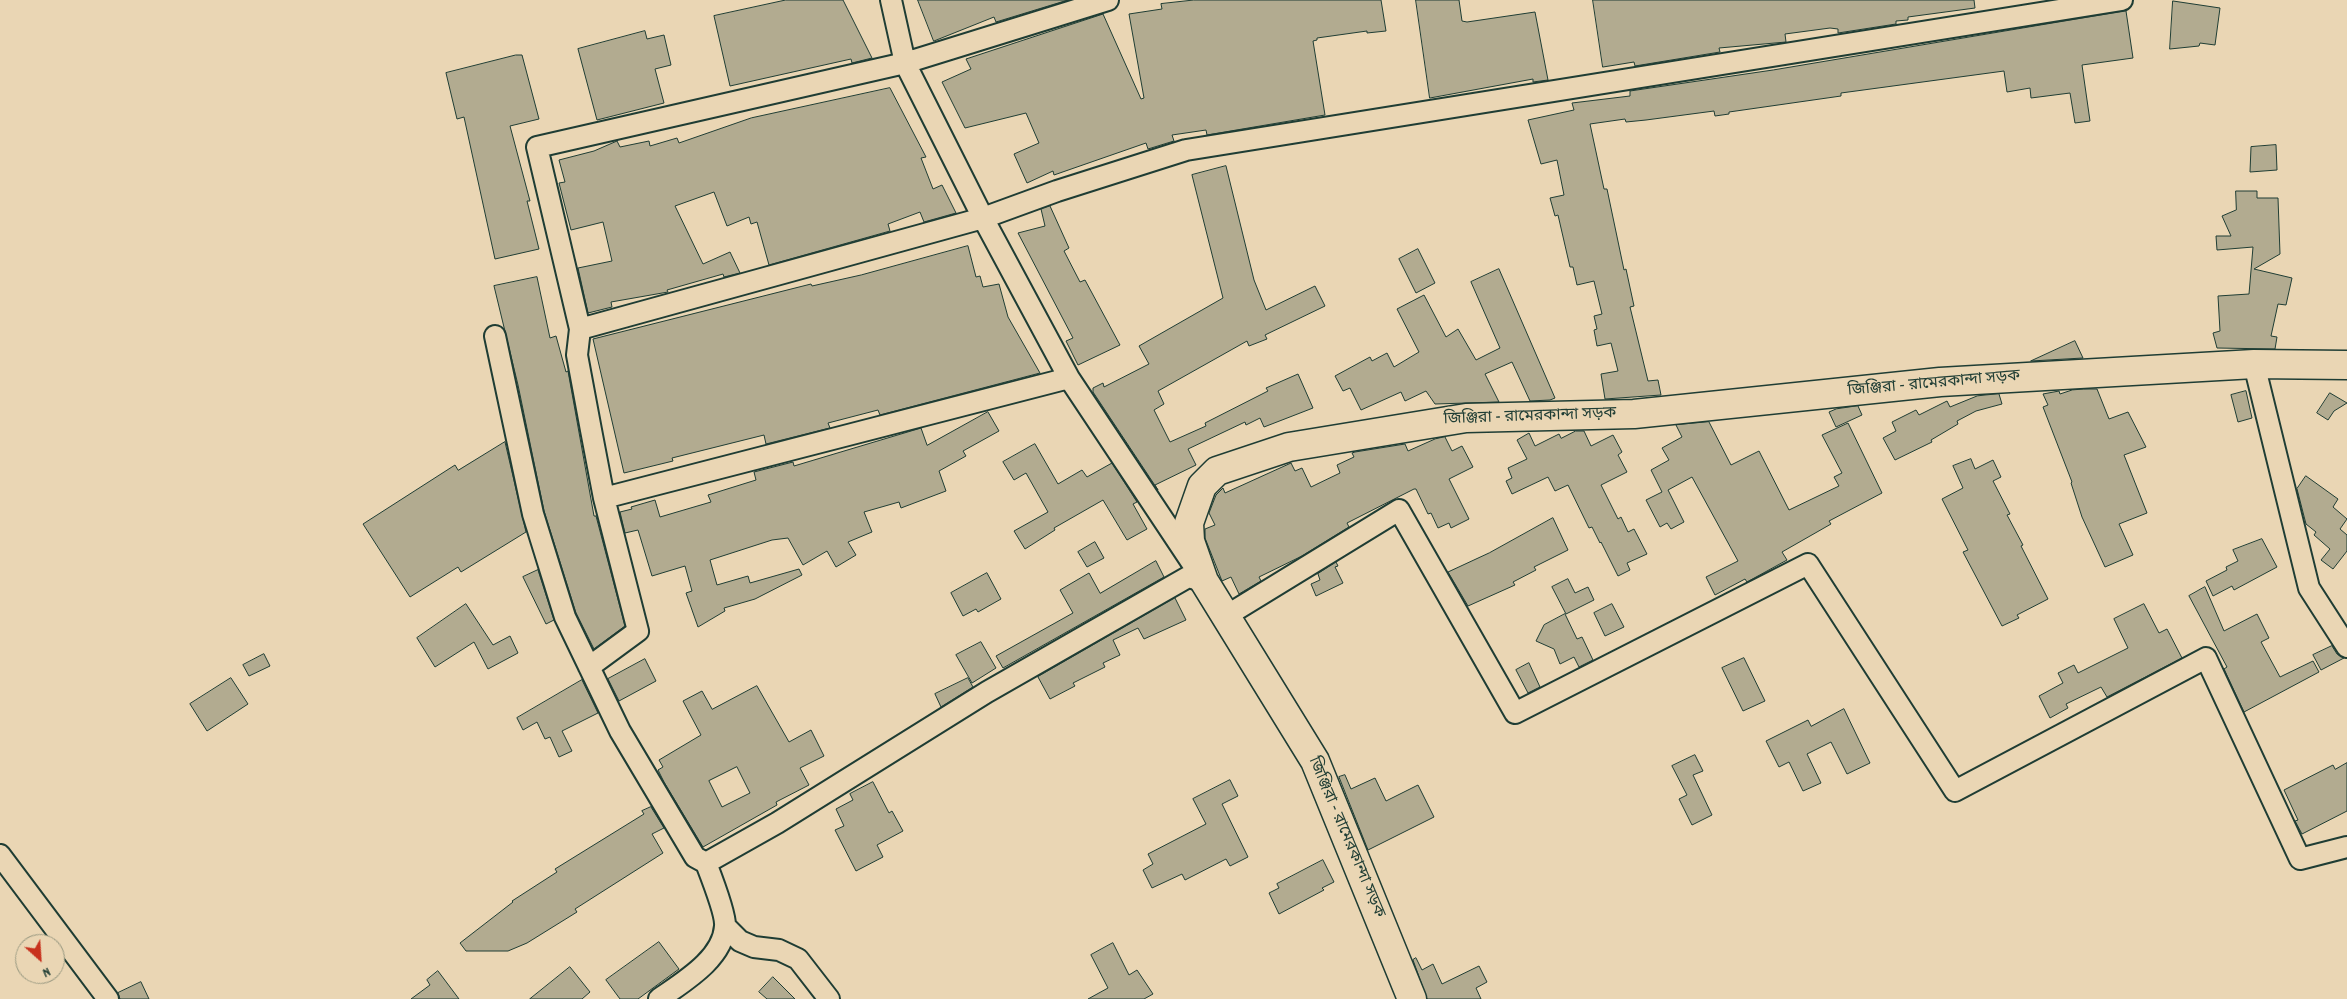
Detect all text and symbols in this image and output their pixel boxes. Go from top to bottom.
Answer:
street label: জিঞ্জিরা - রামেরকান্দা সড়ক [1847,368,2021,402]
street label: জিঞ্জিরা - রামেরকান্দা সড়ক [1443,405,1617,431]
street label: জিঞ্জিরা - রামেরকান্দা সড়ক [1302,755,1388,921]
north arrow [15,934,65,984]
text: N [39,961,54,982]

